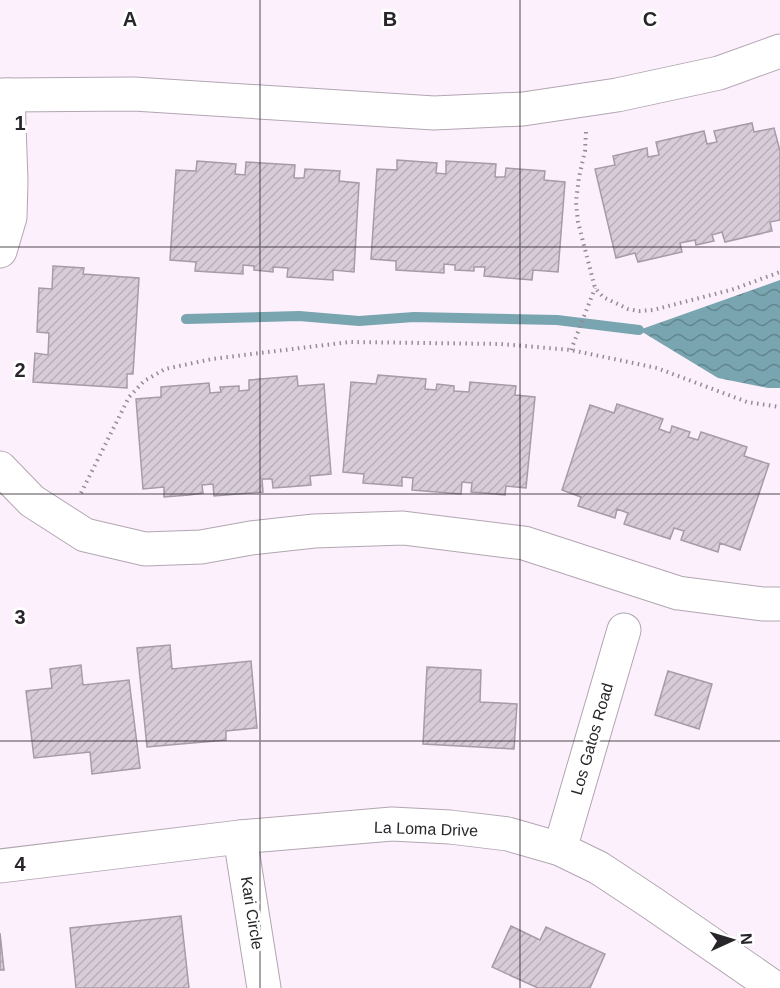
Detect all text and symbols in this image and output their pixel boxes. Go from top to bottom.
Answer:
text: A [123,8,137,30]
text: B [383,8,397,30]
text: C [643,8,657,30]
text: 1 [14,112,26,134]
text: 2 [14,359,26,381]
text: 3 [14,606,26,628]
street label: Los Gatos Road [568,681,616,797]
street label: La Loma Drive [374,819,478,839]
text: 4 [14,853,26,875]
street label: Kari Circle [238,875,266,951]
north arrow [702,910,762,970]
text: N [738,933,755,945]

